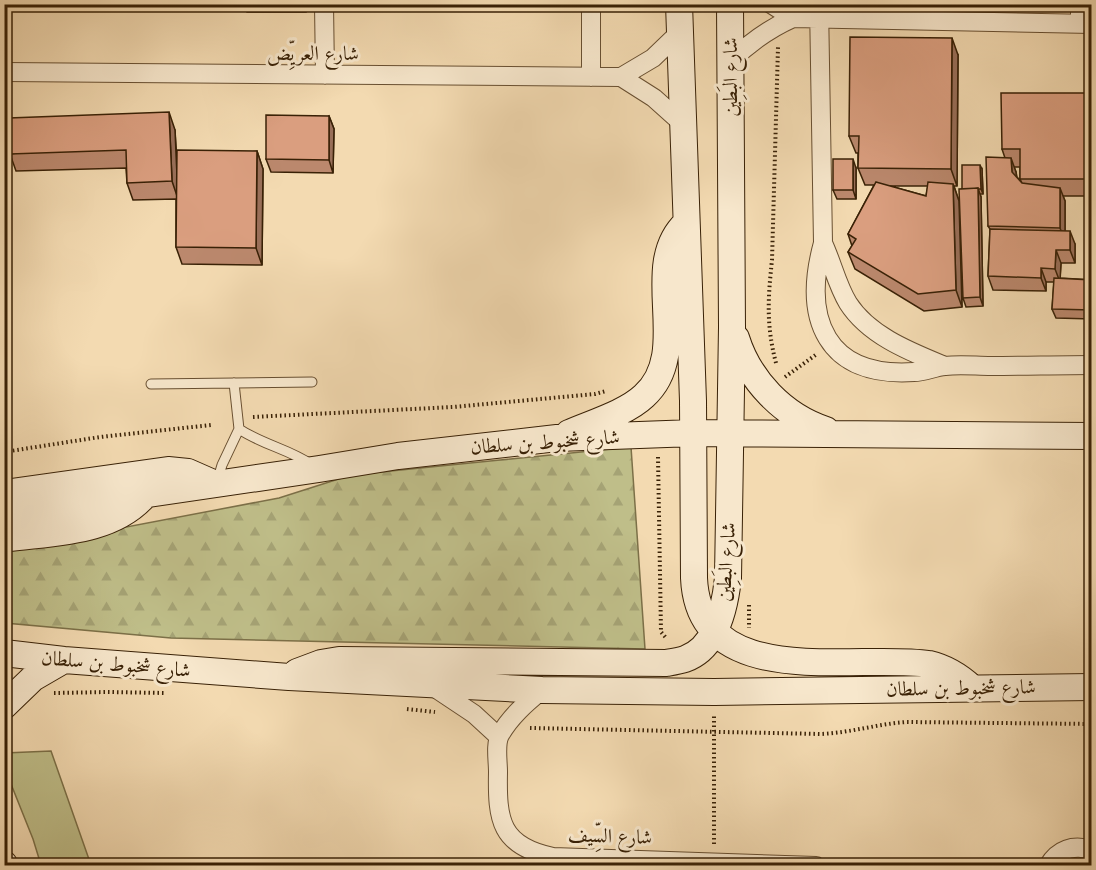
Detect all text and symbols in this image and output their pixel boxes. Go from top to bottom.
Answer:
street label: شارع البَطِين [716,37,748,117]
street label: شارع العريِّض [267,39,359,71]
street label: شارع شخبوط بن سلطان [469,423,621,465]
street label: شارع البَطِين [709,522,746,603]
street label: شارع شخبوط بن سلطان [40,644,192,688]
street label: شارع شخبوط بن سلطان [886,673,1036,707]
street label: شارع السِّيف [567,820,653,855]

